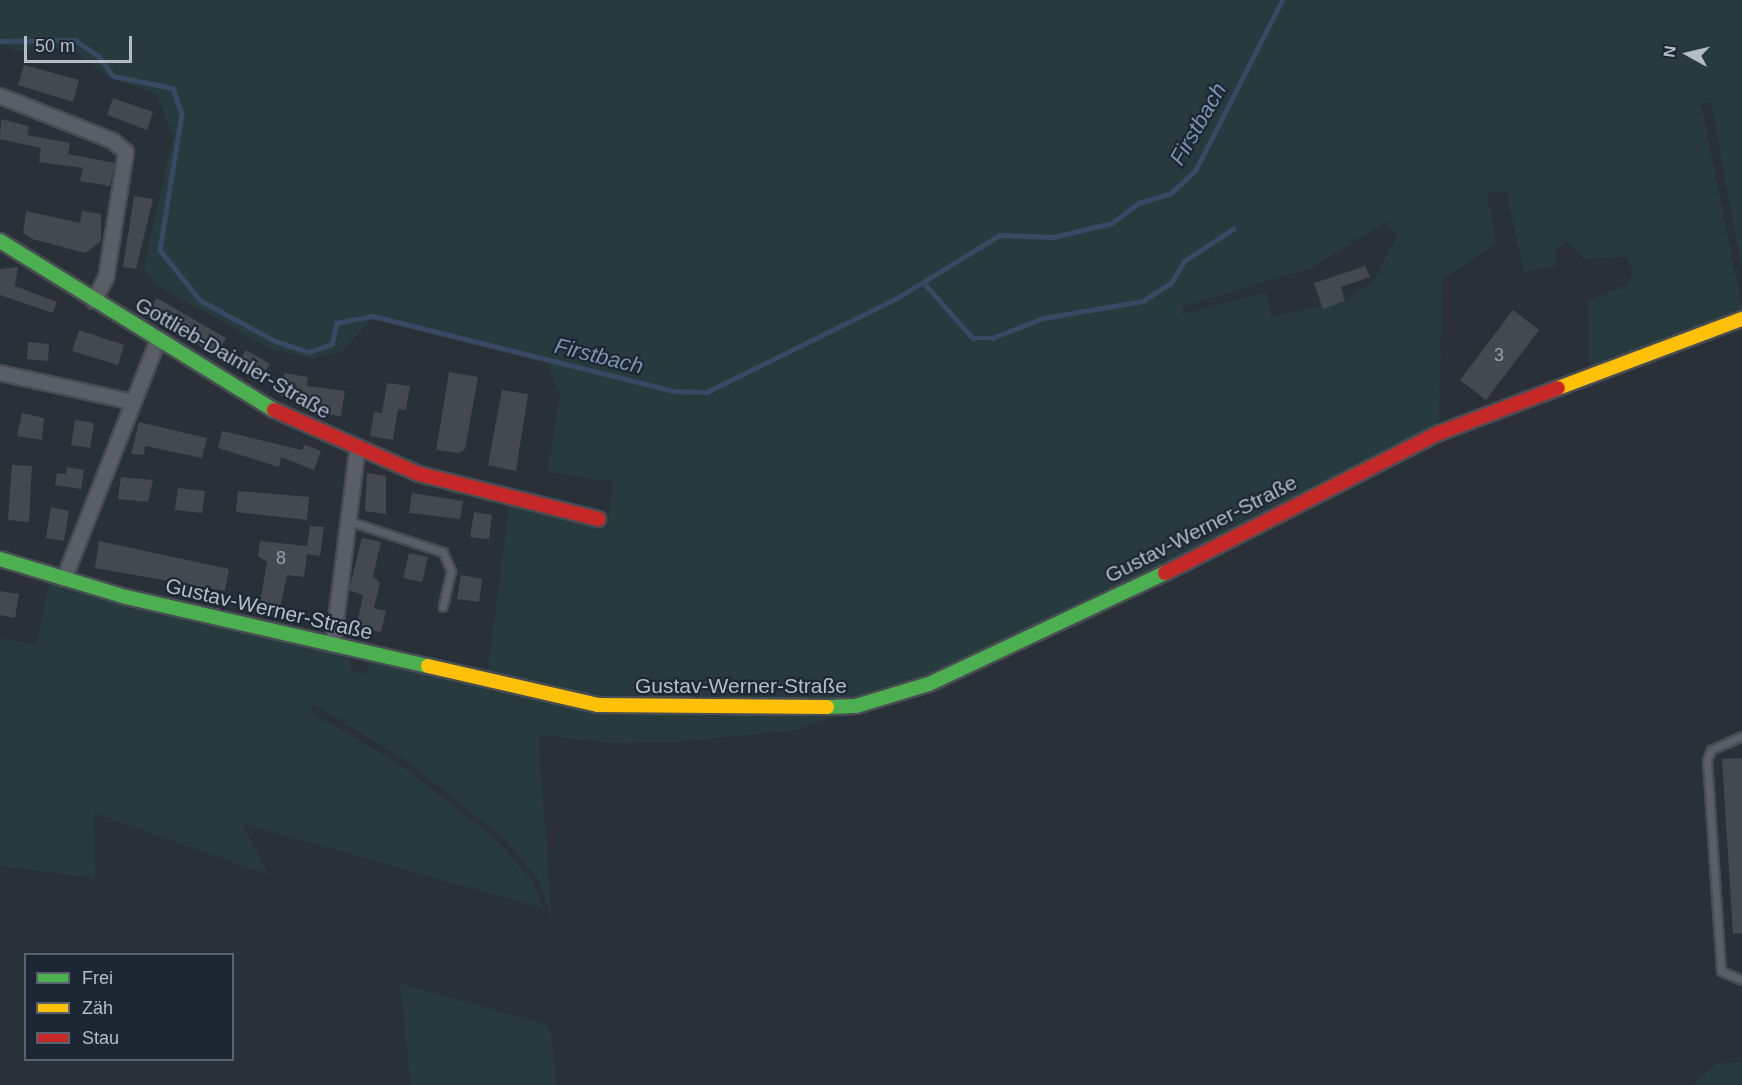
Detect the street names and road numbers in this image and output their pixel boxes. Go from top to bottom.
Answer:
street label: Gottlieb-Daimler-Straße [131,292,335,424]
street label: Gustav-Werner-Straße [1101,470,1301,588]
street label: Gustav-Werner-Straße [163,573,375,645]
street label: Gustav-Werner-Straße [635,673,847,699]

